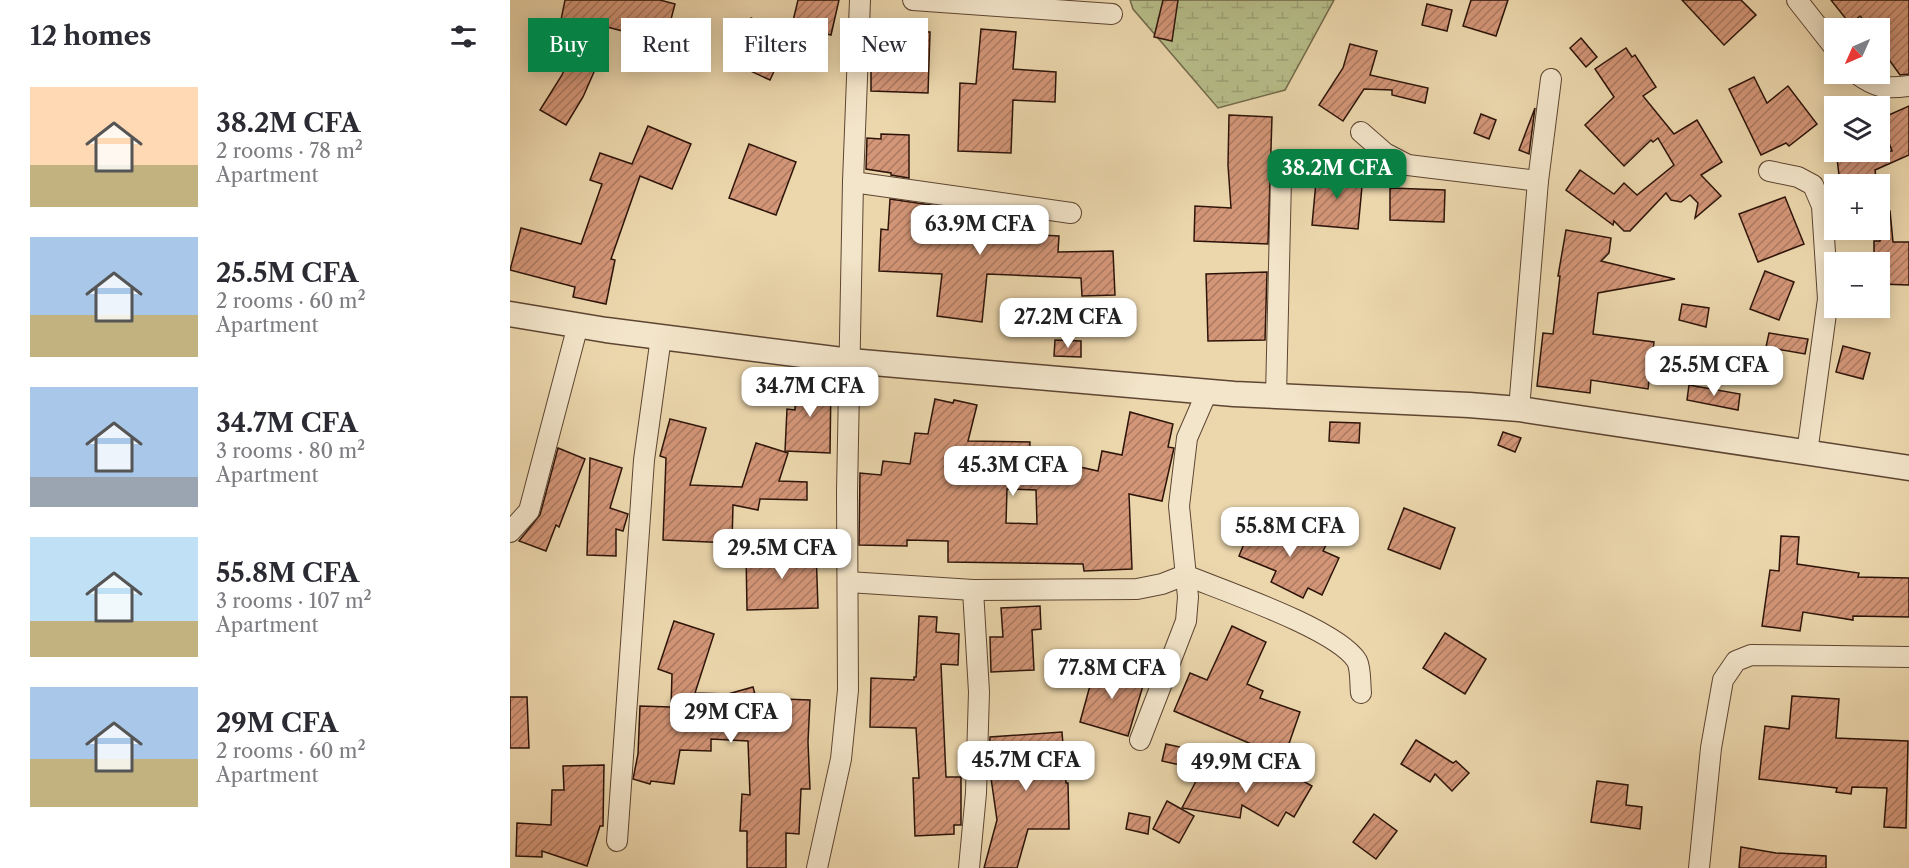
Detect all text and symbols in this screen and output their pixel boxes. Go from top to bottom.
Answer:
chip: Buy [528,18,609,72]
chip: Rent [621,18,711,72]
chip: Filters [723,18,828,72]
chip: New [840,18,928,72]
north arrow [1824,18,1890,84]
map controls [1824,18,1890,318]
text: 12 homes [30,20,151,52]
icon: filters [447,20,480,53]
button: layers [1824,96,1890,162]
text: 38.2M CFA [216,107,360,139]
icon: home [78,111,150,183]
text: 2 rooms · 78 m² [216,139,363,163]
pin: 38.2M CFA [1268,149,1406,200]
text: 38.2M CFA [1281,156,1393,180]
text: Apartment [216,163,319,187]
button: + [1824,174,1890,240]
pin: 63.9M CFA [911,205,1049,256]
text: 63.9M CFA [925,212,1035,236]
button: − [1824,252,1890,318]
text: 25.5M CFA [216,257,358,289]
icon: home [78,261,150,333]
text: 2 rooms · 60 m² [216,289,366,313]
pin: 27.2M CFA [999,298,1137,349]
text: 27.2M CFA [1014,305,1122,329]
text: Apartment [216,313,319,337]
pin: 25.5M CFA [1645,346,1783,397]
text: 25.5M CFA [1659,353,1769,377]
pin: 34.7M CFA [741,367,879,418]
text: 34.7M CFA [755,374,865,398]
text: 34.7M CFA [216,407,358,439]
icon: home [78,411,150,483]
text: 3 rooms · 80 m² [216,439,365,463]
pin: 45.3M CFA [944,446,1082,497]
text: 45.3M CFA [958,453,1068,477]
text: Apartment [216,463,319,487]
pin: 55.8M CFA [1221,507,1359,558]
text: 55.8M CFA [1235,514,1345,538]
pin: 29.5M CFA [713,529,851,580]
text: 29.5M CFA [727,536,837,560]
text: 55.8M CFA [216,557,359,589]
icon: home [78,561,150,633]
text: 3 rooms · 107 m² [216,589,372,613]
text: Apartment [216,613,319,637]
pin: 77.8M CFA [1043,649,1181,700]
text: 77.8M CFA [1058,656,1166,680]
pin: 29M CFA [676,693,786,744]
text: 29M CFA [684,700,778,724]
text: 29M CFA [216,707,338,739]
icon: home [78,711,150,783]
text: 2 rooms · 60 m² [216,739,366,763]
pin: 45.7M CFA [957,741,1095,792]
pin: 49.9M CFA [1177,743,1315,794]
text: 45.7M CFA [972,748,1080,772]
text: 49.9M CFA [1191,750,1301,774]
text: Apartment [216,763,319,787]

